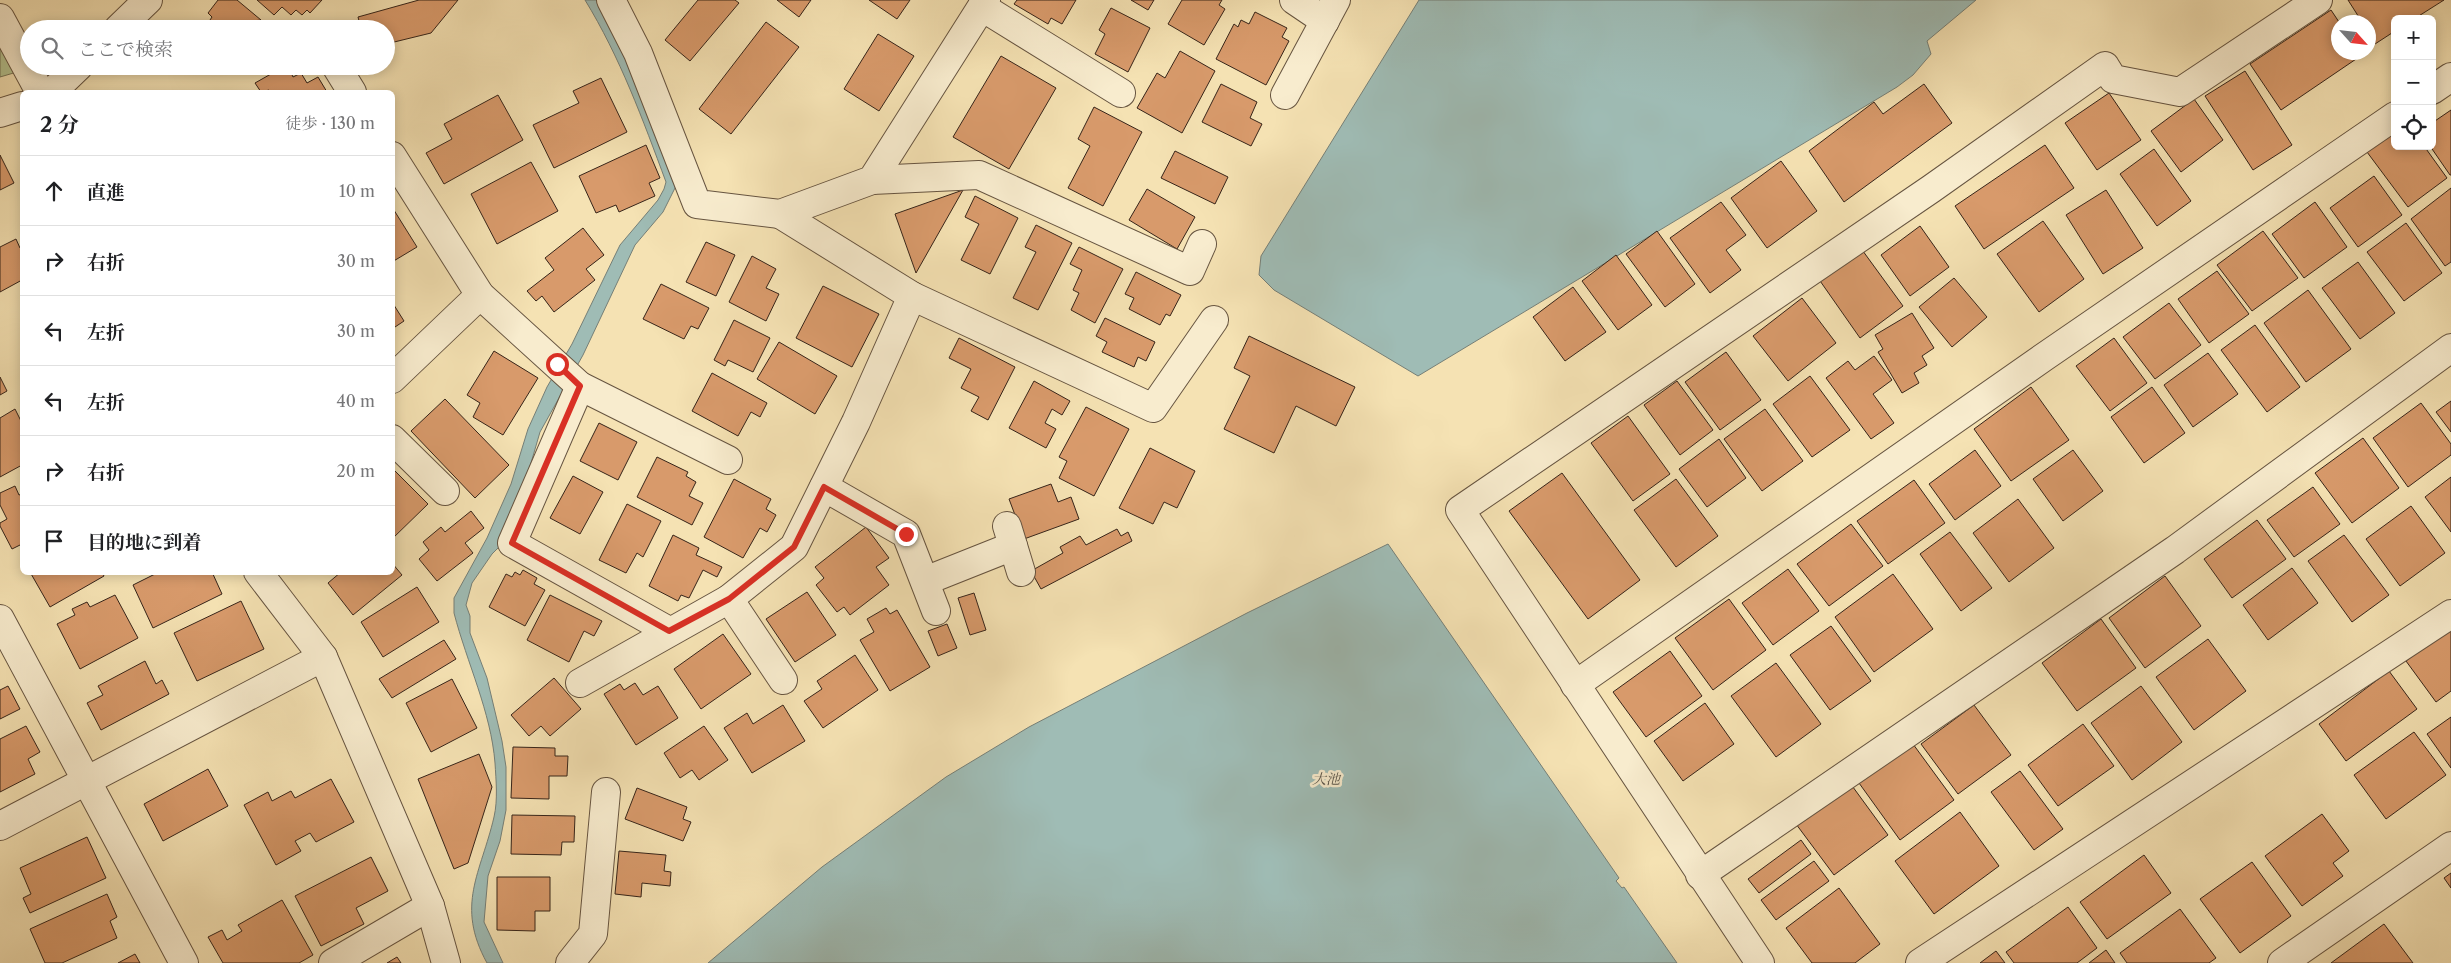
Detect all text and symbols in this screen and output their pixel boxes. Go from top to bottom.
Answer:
north arrow [2331,15,2376,60]
map controls [2391,15,2436,150]
button: + [2391,15,2436,60]
search box [20,20,395,75]
icon: search [38,34,66,62]
text: ここで検索 [78,38,173,61]
button: − [2391,60,2436,105]
button: locate [2391,105,2436,150]
text: 2 分 [40,112,79,137]
text: 徒歩 · 130 m [285,113,375,133]
icon: ahead [40,177,68,205]
text: 直進 [87,181,125,204]
text: 10 m [339,181,375,201]
icon: right [40,247,68,275]
text: 右折 [87,251,125,274]
text: 30 m [337,251,375,271]
icon: left [40,317,68,345]
text: 左折 [87,321,125,344]
text: 30 m [337,321,375,341]
route start [546,353,569,376]
icon: left [40,387,68,415]
text: 左折 [87,391,125,414]
text: 40 m [336,391,375,411]
icon: right [40,457,68,485]
text: 右折 [87,461,125,484]
text: 20 m [336,461,375,481]
route end [895,523,918,546]
icon: arrive [40,527,68,555]
text: 目的地に到着 [87,531,201,554]
water label: 大池 [1312,770,1342,788]

